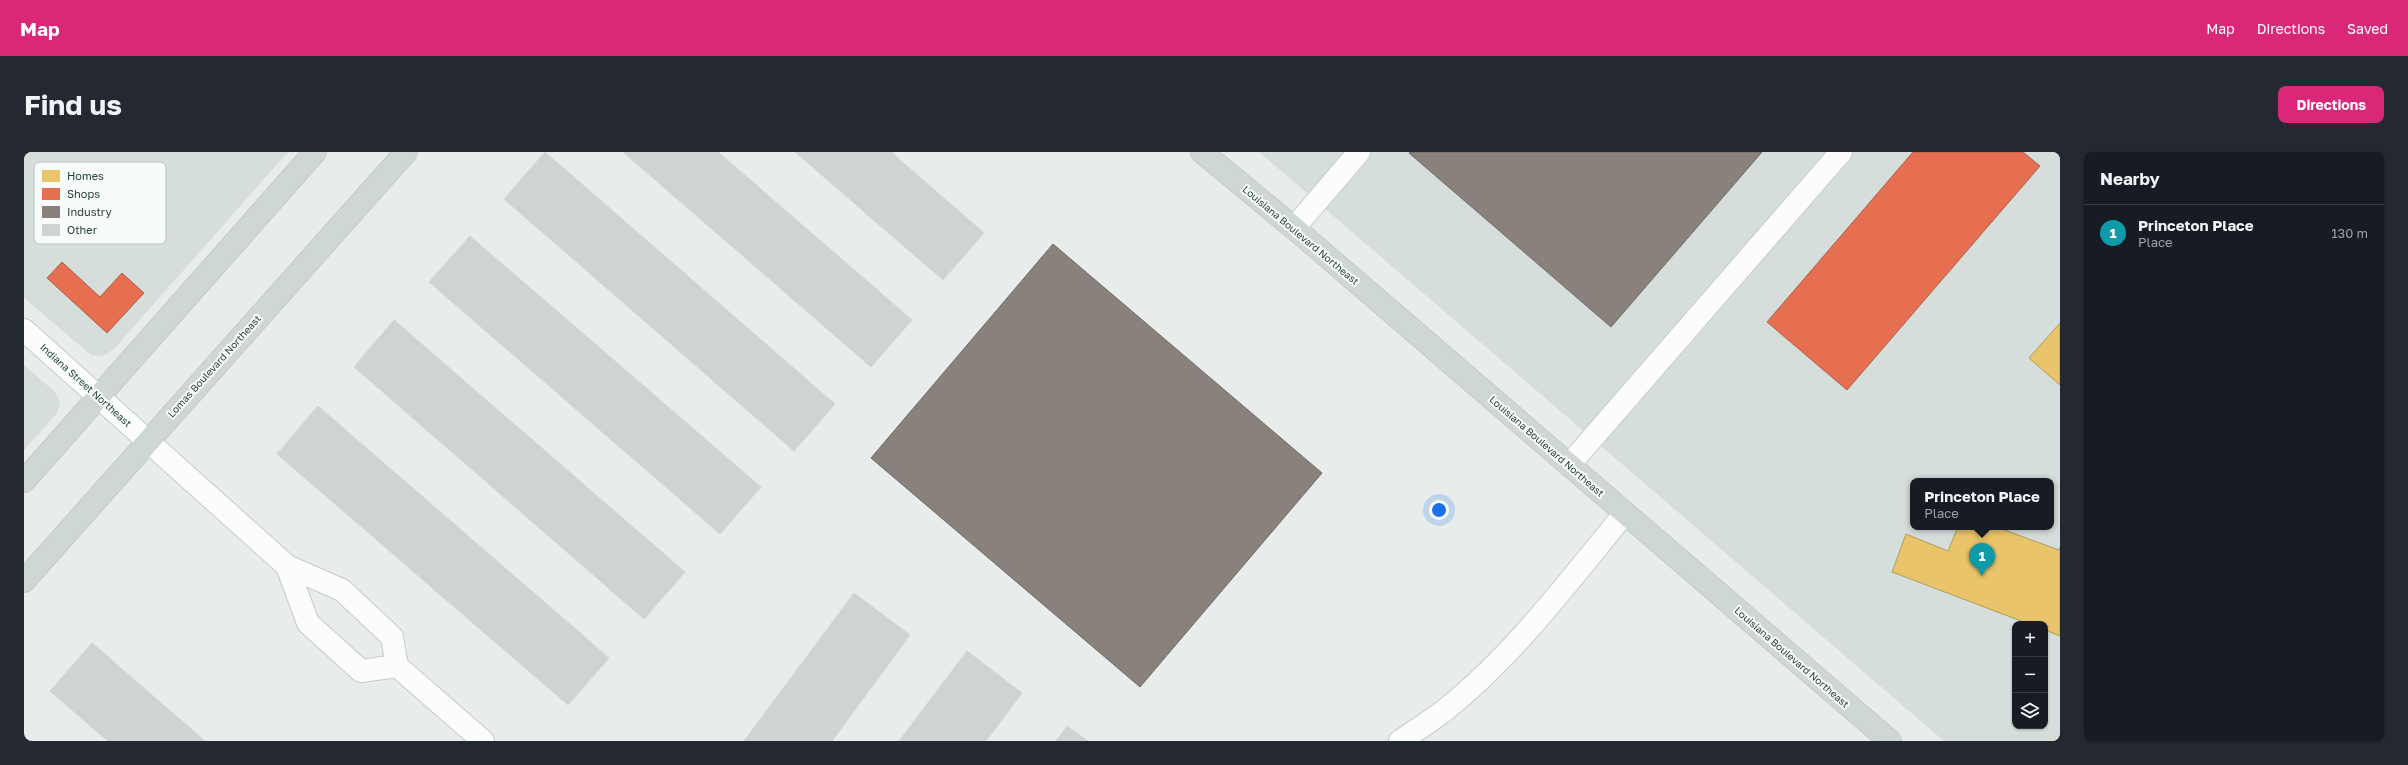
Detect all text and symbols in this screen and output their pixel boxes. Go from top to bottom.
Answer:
text: Map [20,17,60,40]
text: Map [2206,20,2235,37]
text: Directions [2257,20,2325,37]
text: Saved [2347,20,2388,37]
button: Directions [2278,86,2384,123]
text: Find us [24,88,122,121]
legend [34,162,166,244]
text: Nearby [2100,168,2160,189]
text: Homes [67,169,104,182]
street label: Louisiana Boulevard Northeast [1241,183,1361,287]
text: Shops [67,187,100,200]
text: Industry [67,205,112,218]
text: Princeton Place [2138,216,2254,234]
text: Other [67,223,98,236]
text: 1 [2110,225,2116,241]
text: 130 m [2331,225,2368,241]
text: Place [2138,234,2173,250]
street label: Lomas Boulevard Northeast [165,312,263,420]
street label: Indiana Street Northeast [38,341,134,429]
street label: Louisiana Boulevard Northeast [1487,393,1607,499]
popup [1910,478,2054,530]
text: Princeton Place [1924,487,2040,505]
your location [1429,500,1449,520]
text: Place [1924,505,1959,521]
pin: 1 [1969,543,1995,576]
street label: Louisiana Boulevard Northeast [1732,604,1852,710]
map controls [2012,621,2048,729]
button: + [2012,621,2048,657]
button: − [2012,657,2048,693]
button: layers [2012,693,2048,729]

